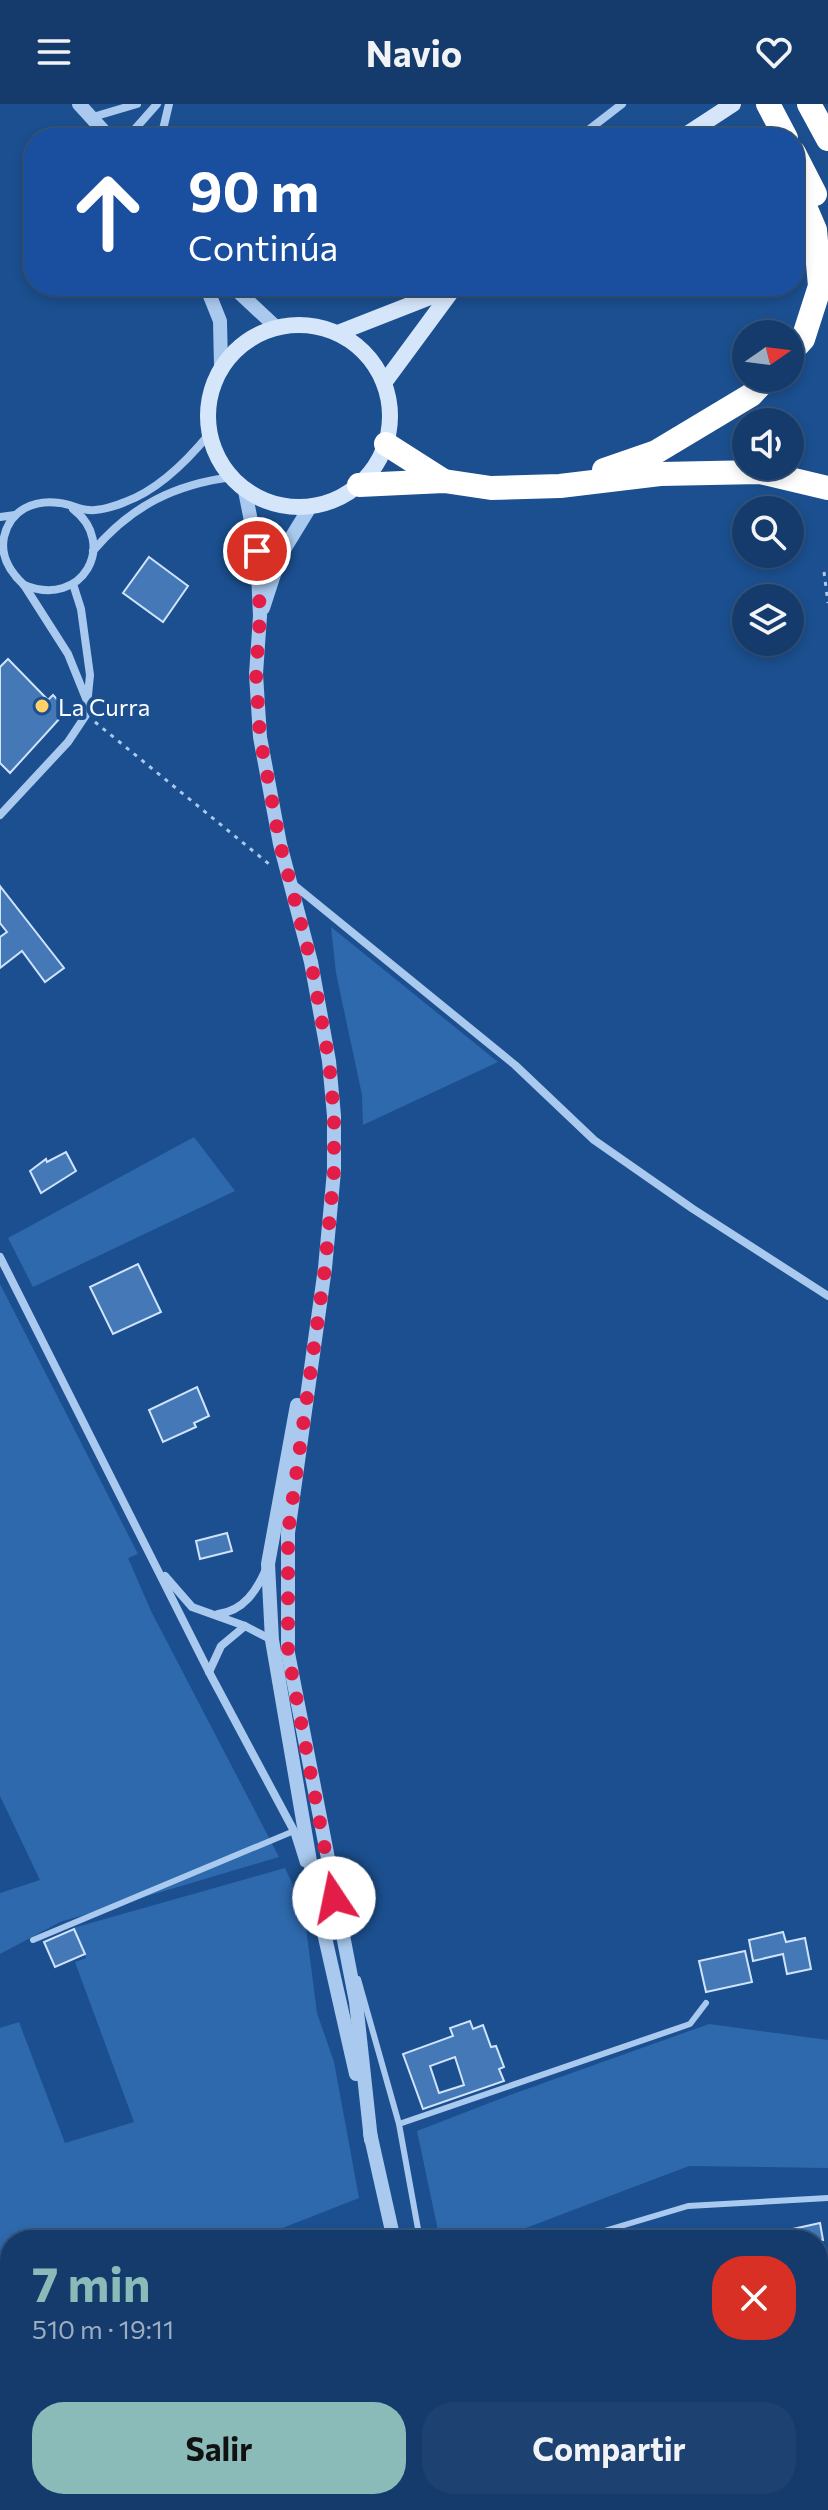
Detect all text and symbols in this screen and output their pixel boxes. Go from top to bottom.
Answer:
icon: menu [32,30,76,74]
text: Navio [366,30,462,74]
icon: heart [752,30,796,74]
text: 90 m [188,155,319,224]
icon: ahead [56,160,160,264]
text: Continúa [188,224,338,268]
north arrow [732,320,804,392]
map controls [732,320,804,656]
button: sound [732,408,804,480]
button: search [732,496,804,568]
pin [223,517,291,585]
icon: arrive [235,529,279,573]
button: layers [732,584,804,656]
place label: La Curra [58,692,150,721]
marker: La Curra [33,697,51,715]
position arrow [292,1856,376,1940]
text: 7 min [32,2253,151,2312]
button: close [712,2256,796,2340]
text: 510 m · 19:11 [32,2313,174,2344]
button: Salir [32,2402,406,2494]
button: Compartir [422,2402,796,2494]

